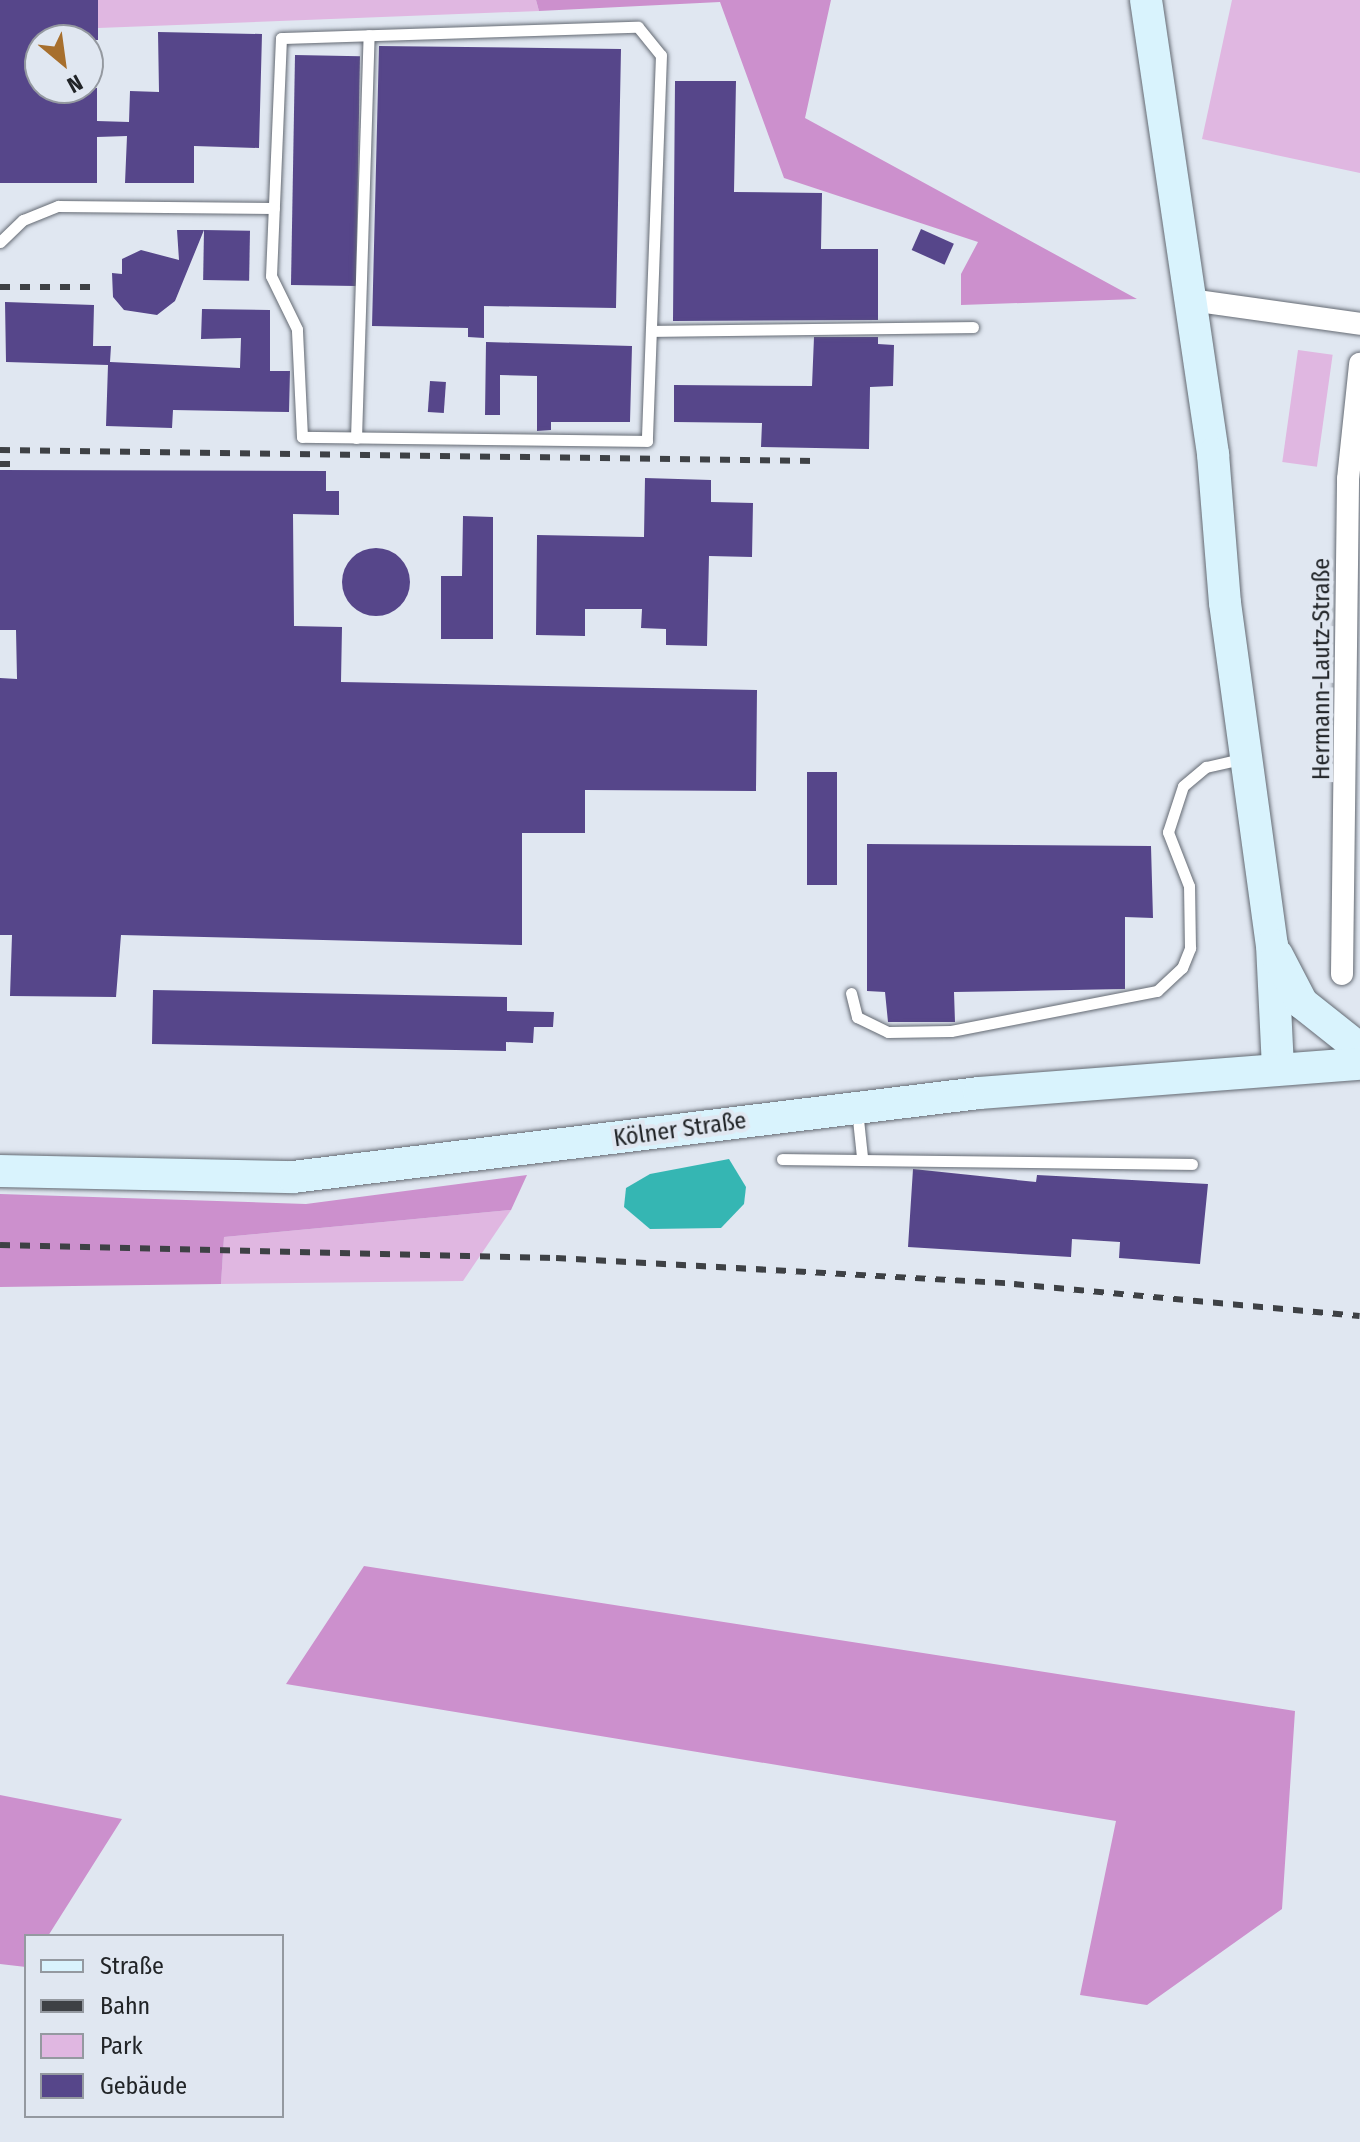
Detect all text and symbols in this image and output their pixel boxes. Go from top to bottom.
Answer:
north arrow [24,24,104,104]
text: N [63,69,87,99]
street label: Hermann-Lautz-Straße [1308,558,1336,780]
street label: Kölner Straße [612,1106,748,1154]
legend [24,1934,284,2118]
text: Straße [100,1952,164,1980]
text: Bahn [100,1992,150,2020]
text: Park [100,2032,143,2060]
text: Gebäude [100,2072,187,2100]

